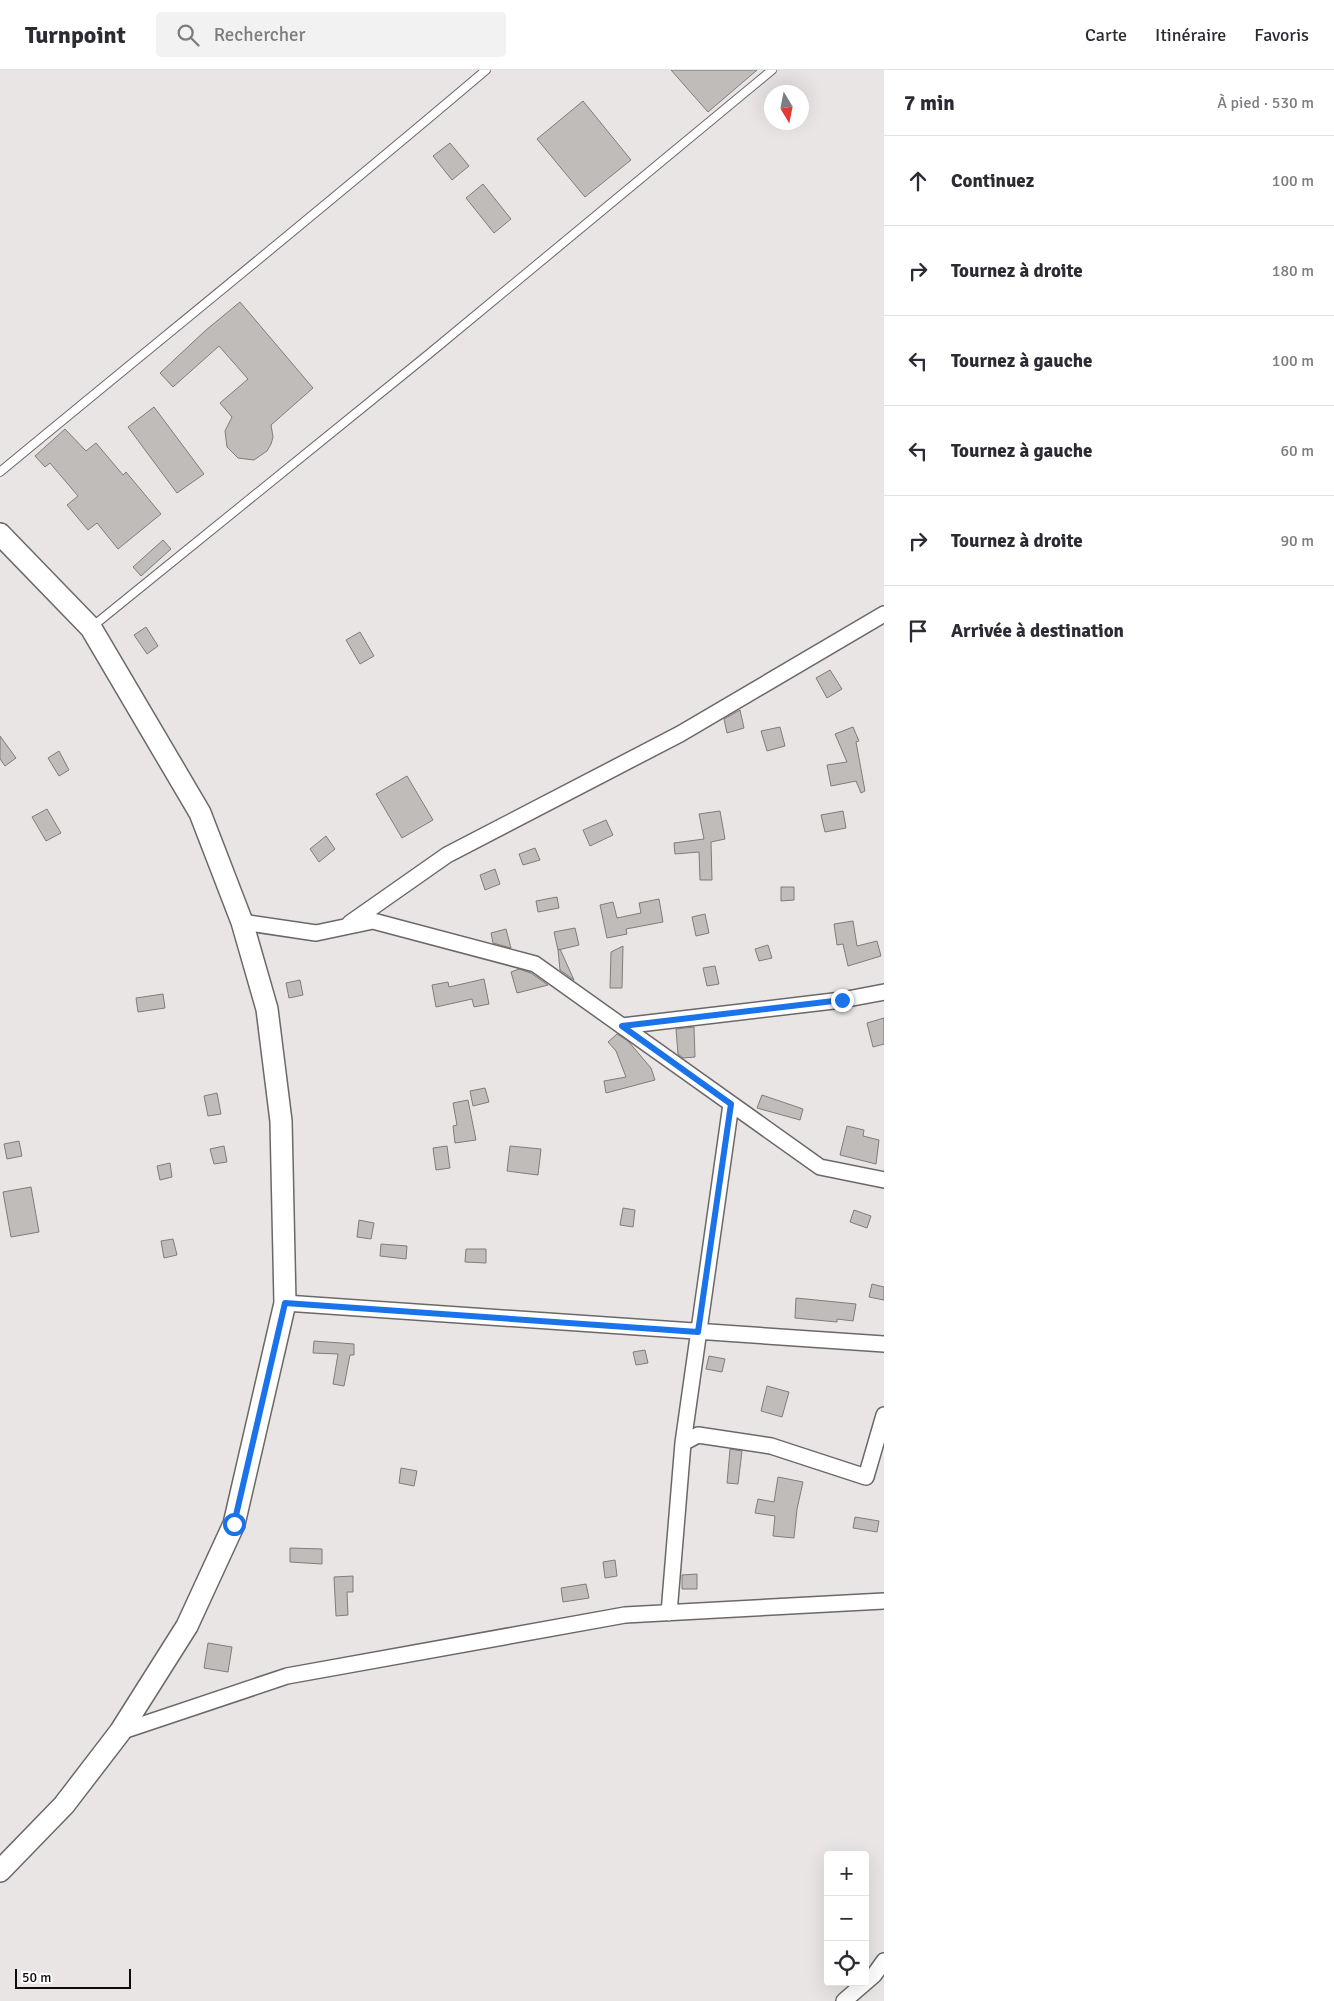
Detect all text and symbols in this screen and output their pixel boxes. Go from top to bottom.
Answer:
search box [156,12,506,57]
text: Turnpoint [25,20,126,50]
icon: search [174,21,202,49]
text: Rechercher [214,23,306,47]
text: Carte [1085,24,1127,46]
text: Itinéraire [1155,24,1226,46]
text: Favoris [1254,24,1309,46]
north arrow [764,85,809,130]
text: 7 min [904,90,955,116]
text: À pied · 530 m [1217,93,1314,113]
icon: ahead [904,167,932,195]
text: Continuez [951,169,1034,193]
text: 100 m [1272,171,1314,191]
icon: right [904,257,932,285]
text: Tournez à droite [951,259,1083,283]
text: 180 m [1272,261,1314,281]
icon: left [904,347,932,375]
text: Tournez à gauche [951,349,1092,373]
text: 100 m [1272,351,1314,371]
icon: left [904,437,932,465]
text: Tournez à gauche [951,439,1092,463]
text: 60 m [1280,441,1314,461]
icon: right [904,527,932,555]
text: Tournez à droite [951,529,1083,553]
text: 90 m [1280,531,1314,551]
icon: arrive [904,617,932,645]
text: Arrivée à destination [951,619,1124,643]
route end [831,989,854,1012]
route start [223,1513,246,1536]
map controls [824,1851,869,1986]
button: + [824,1851,869,1896]
button: − [824,1896,869,1941]
button: locate [824,1941,869,1986]
scale bar [15,1966,131,1989]
text: 50 m [22,1969,51,1986]

